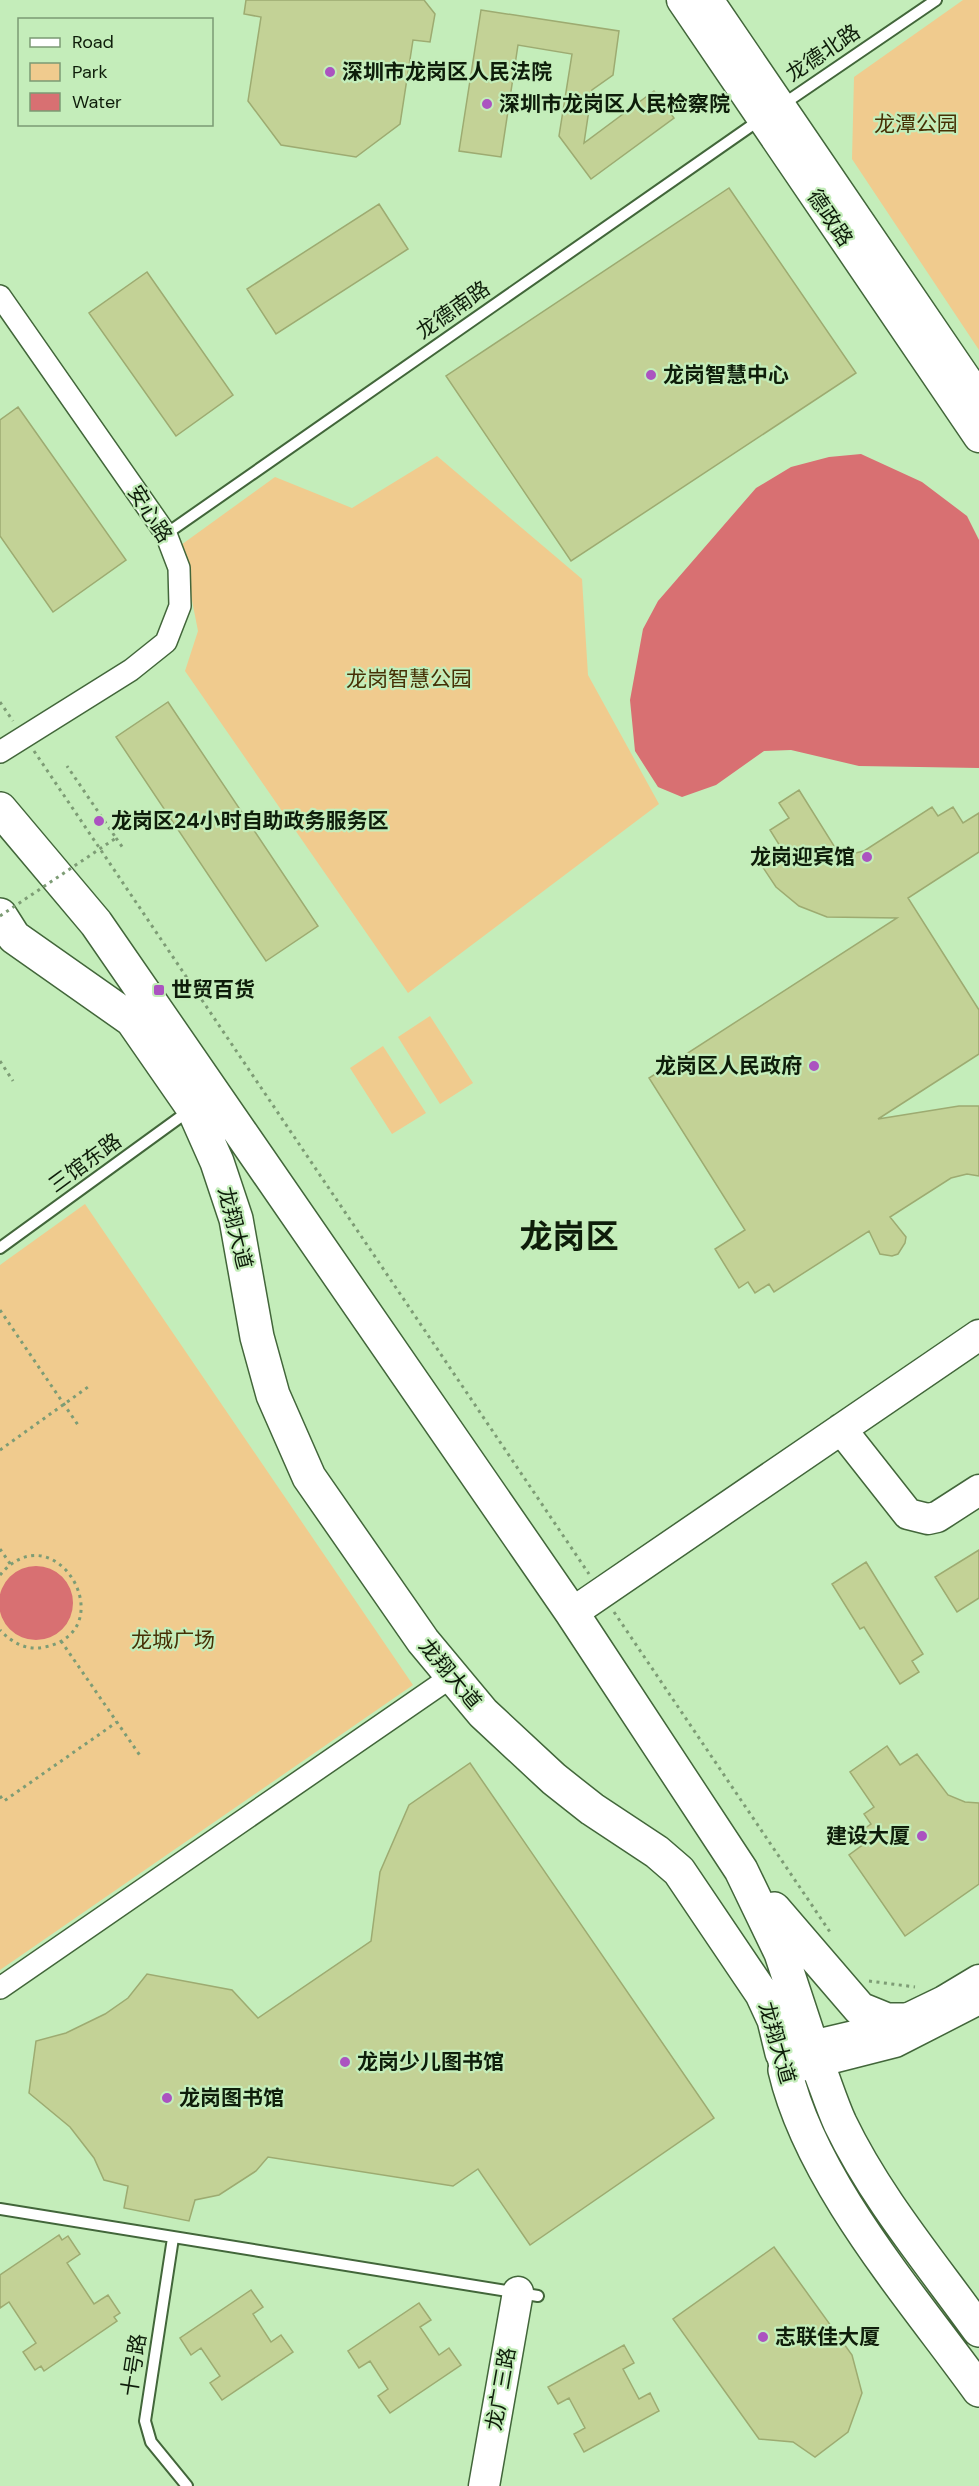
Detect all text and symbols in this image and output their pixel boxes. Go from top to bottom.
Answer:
legend [18,18,213,126]
street label: 龙德北路 [780,18,866,88]
text: Road [72,30,114,54]
place label: 深圳市龙岗区人民法院 [342,58,552,86]
text: Park [72,60,108,84]
marker: 深圳市龙岗区人民法院 [323,65,337,79]
text: Water [72,90,122,114]
place label: 深圳市龙岗区人民检察院 [499,90,730,118]
marker: 深圳市龙岗区人民检察院 [480,97,494,111]
park label: 龙潭公园 [874,110,958,138]
street label: 德政路 [801,184,859,252]
street label: 龙德南路 [411,274,495,346]
place label: 龙岗智慧中心 [663,361,789,389]
marker: 龙岗智慧中心 [644,368,658,382]
street label: 安心路 [121,480,179,548]
park label: 龙岗智慧公园 [346,665,472,693]
place label: 龙岗区24小时自助政务服务区 [111,807,389,835]
marker: 龙岗区24小时自助政务服务区 [92,814,106,828]
place label: 龙岗迎宾馆 [750,843,855,871]
marker: 龙岗迎宾馆 [860,850,874,864]
place label: 世贸百货 [171,976,255,1004]
marker: 世贸百货 [152,983,166,997]
place label: 龙岗区人民政府 [655,1052,802,1080]
marker: 龙岗区人民政府 [807,1059,821,1073]
street label: 三馆东路 [43,1127,127,1199]
street label: 龙翔大道 [211,1184,259,1272]
district label: 龙岗区 [520,1215,619,1258]
park label: 龙城广场 [131,1626,215,1654]
street label: 龙翔大道 [412,1633,488,1715]
place label: 建设大厦 [826,1822,910,1850]
marker: 建设大厦 [915,1829,929,1843]
street label: 龙翔大道 [752,1999,802,2087]
place label: 龙岗少儿图书馆 [357,2048,504,2076]
marker: 龙岗少儿图书馆 [338,2055,352,2069]
place label: 龙岗图书馆 [179,2084,284,2112]
marker: 龙岗图书馆 [160,2091,174,2105]
place label: 志联佳大厦 [775,2323,880,2351]
marker: 志联佳大厦 [756,2330,770,2344]
street label: 十号路 [115,2332,153,2398]
street label: 龙广三路 [480,2345,522,2433]

